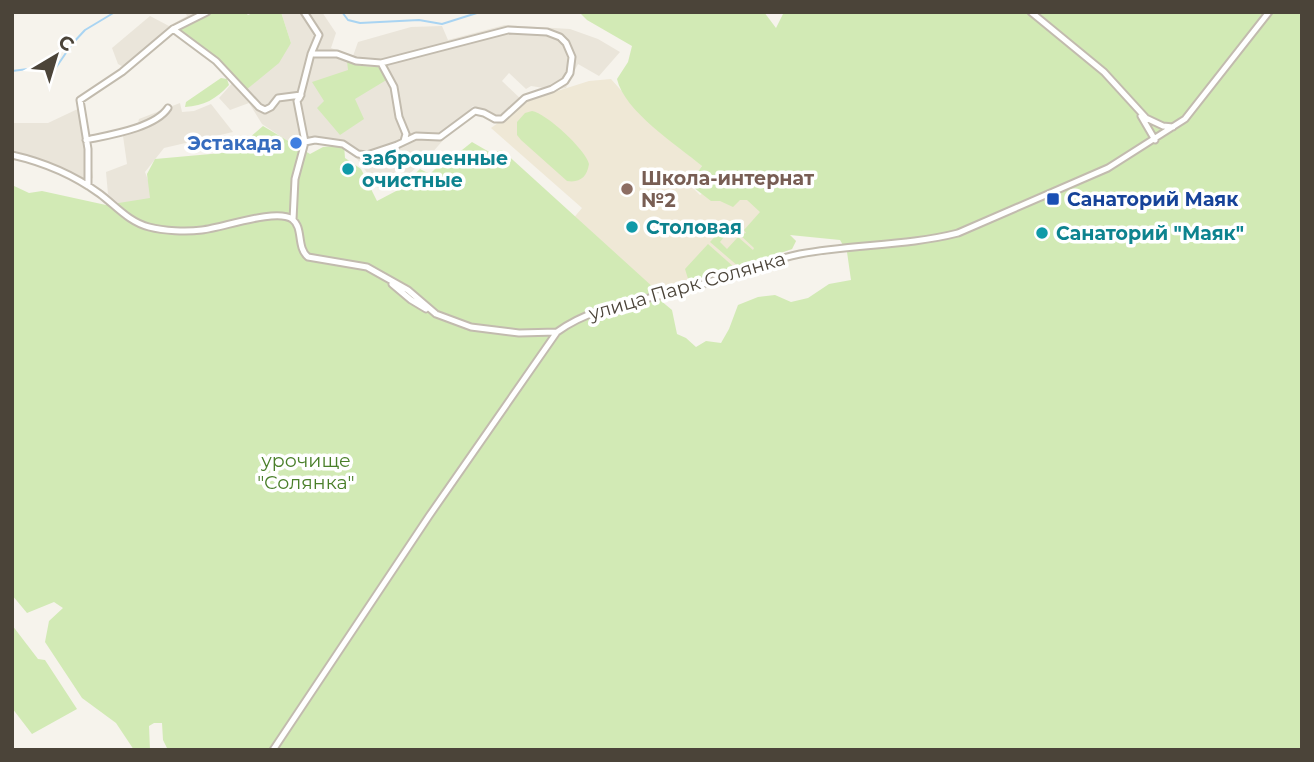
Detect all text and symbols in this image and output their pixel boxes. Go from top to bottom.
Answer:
north arrow [21,21,91,91]
text: С [54,30,79,56]
place label: Эстакада [187,132,282,155]
marker: Эстакада [288,135,304,151]
place label: заброшенные очистные [362,147,508,192]
marker: заброшенные очистные [340,161,356,177]
place label: Школа-интернат №2 [641,167,815,212]
marker: Школа-интернат №2 [619,181,635,197]
place label: Санаторий Маяк [1067,188,1239,211]
marker: Санаторий Маяк [1045,191,1061,207]
place label: Столовая [646,216,742,239]
marker: Столовая [624,219,640,235]
place label: Санаторий "Маяк" [1056,222,1244,245]
marker: Санаторий "Маяк" [1034,225,1050,241]
street label: улица Парк Солянка [585,247,788,325]
park label: урочище "Солянка" [257,449,355,494]

